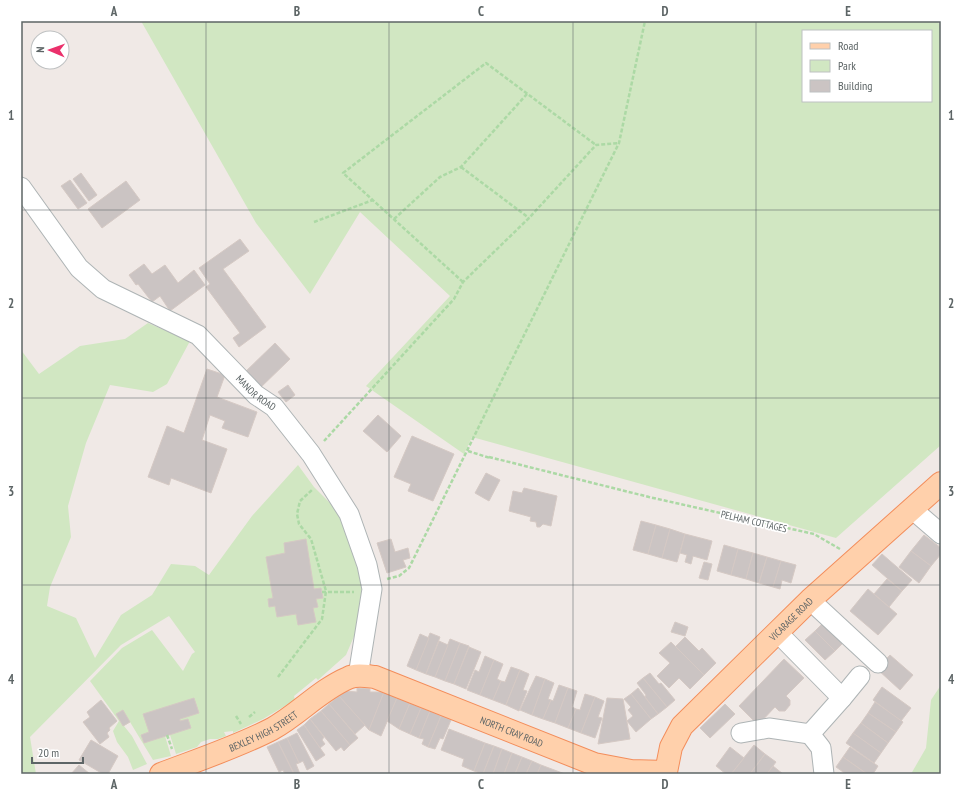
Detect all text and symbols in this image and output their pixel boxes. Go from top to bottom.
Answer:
text: A [110,3,118,20]
text: B [294,3,300,20]
text: C [478,3,484,20]
text: D [662,3,669,20]
text: E [845,3,851,20]
north arrow [30,30,70,70]
legend [802,30,932,102]
text: Road [838,38,858,53]
text: N [33,46,47,53]
text: Park [838,58,856,73]
text: Building [838,78,873,93]
text: 1 [8,107,14,124]
text: 1 [948,107,954,124]
text: 2 [8,295,14,312]
text: 2 [948,295,954,312]
street label: MANOR ROAD [233,372,278,413]
text: 3 [8,483,14,500]
text: 3 [948,483,954,500]
street label: PELHAM COTTAGES [719,508,788,535]
street label: VICARAGE ROAD [766,595,816,644]
text: 4 [8,671,15,688]
text: 4 [948,671,955,688]
street label: BEXLEY HIGH STREET [227,708,301,755]
street label: NORTH CRAY ROAD [478,713,545,750]
scale bar [32,739,83,765]
text: 20 m [38,745,59,760]
text: A [110,776,118,793]
text: B [294,776,300,793]
text: C [478,776,484,793]
text: D [662,776,669,793]
text: E [845,776,851,793]

